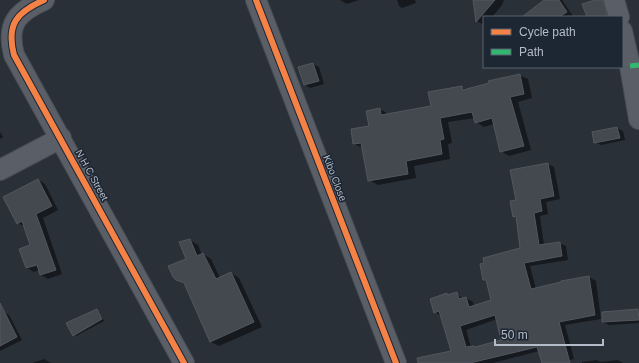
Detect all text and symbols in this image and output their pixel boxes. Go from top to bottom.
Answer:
legend [483,16,623,68]
text: Cycle path [519,25,576,39]
text: Path [519,45,544,59]
street label: N H C Street [73,148,111,203]
street label: Kibo Close [321,153,349,203]
scale bar [495,321,603,347]
text: 50 m [501,328,528,342]

